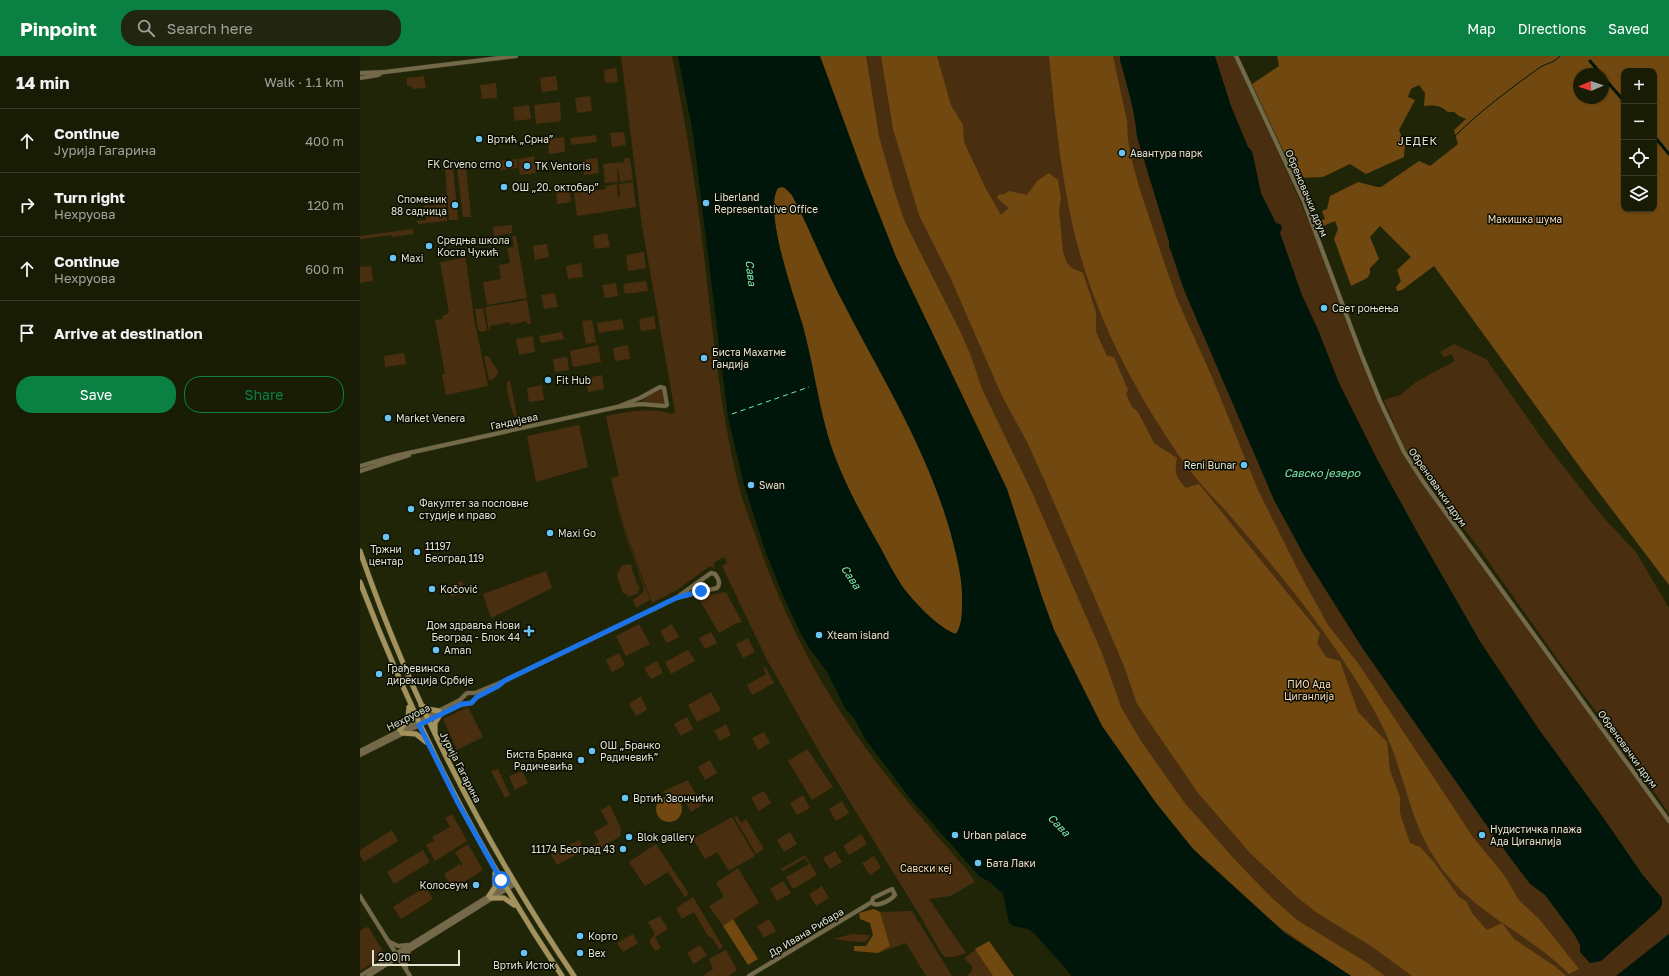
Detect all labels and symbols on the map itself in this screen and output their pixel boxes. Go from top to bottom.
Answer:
north arrow [1573,68,1609,104]
place label: Вртић „Срна” [487,133,554,145]
marker: Вртић „Срна” [474,134,484,144]
district label: ЈЕДЕК [1398,134,1438,147]
place label: Авантура парк [1130,147,1203,159]
marker: Авантура парк [1117,148,1127,158]
street label: Обреновачки друм [1283,148,1331,238]
place label: FK Crveno crno [427,158,501,170]
marker: FK Crveno crno [504,159,514,169]
place label: TK Ventoris [535,160,590,172]
marker: TK Ventoris [522,161,532,171]
place label: ОШ „20. октобар” [512,181,599,193]
marker: ОШ „20. октобар” [499,182,509,192]
place label: Liberland Representative Office [714,191,818,215]
place label: Споменик 88 садница [391,193,447,217]
marker: Liberland Representative Office [701,198,711,208]
marker: Споменик 88 садница [450,200,460,210]
park label: Макишка шума [1488,213,1562,225]
place label: Средња школа Коста Чукић [437,234,510,258]
marker: Средња школа Коста Чукић [424,241,434,251]
place label: Maxi [401,252,423,264]
marker: Maxi [388,253,398,263]
water label: Сава [743,259,760,287]
place label: Свет роњења [1332,302,1399,314]
marker: Свет роњења [1319,303,1329,313]
place label: Биста Махатме Гандија [712,346,786,370]
marker: Биста Махатме Гандија [699,353,709,363]
place label: Fit Hub [556,374,591,386]
marker: Fit Hub [543,375,553,385]
street label: Гандијева [489,410,539,432]
place label: Market Venera [396,412,465,424]
marker: Market Venera [383,413,393,423]
street label: Обреновачки друм [1406,445,1470,529]
place label: Reni Bunar [1184,459,1236,471]
marker: Reni Bunar [1239,460,1249,470]
water label: Савско језеро [1284,466,1361,480]
place label: Swan [759,479,785,491]
marker: Swan [746,480,756,490]
place label: Факултет за пословне студије и право [419,497,529,521]
marker: Факултет за пословне студије и право [406,504,416,514]
place label: Maxi Go [558,527,596,539]
marker: Maxi Go [545,528,555,538]
marker: Тржни центар [381,532,391,542]
place label: 11197 Београд 119 [425,540,484,564]
place label: Тржни центар [369,543,403,567]
marker: 11197 Београд 119 [412,547,422,557]
water label: Сава [839,562,865,592]
route end [692,582,710,600]
place label: Kočović [440,583,478,595]
marker: Kočović [427,584,437,594]
place label: Дом здравља Нови Београд - Блок 44 [426,619,520,643]
marker: Дом здравља Нови Београд - Блок 44 [523,625,535,637]
place label: Xteam island [827,629,889,641]
marker: Xteam island [814,630,824,640]
place label: Aman [444,644,471,656]
marker: Aman [431,645,441,655]
place label: Грађевинска дирекција Србије [387,662,474,686]
marker: Грађевинска дирекција Србије [374,669,384,679]
park label: ПИО Ада Циганлија [1284,678,1334,702]
street label: Нехруова [384,701,432,733]
street label: Обреновачки друм [1596,708,1660,790]
street label: Јурија Гагарина [438,729,484,805]
place label: ОШ „Бранко Радичевић” [600,739,661,763]
marker: ОШ „Бранко Радичевић” [587,746,597,756]
place label: Биста Бранка Радичевића [506,748,573,772]
marker: Биста Бранка Радичевића [576,755,586,765]
place label: Вртић Звончићи [633,792,714,804]
marker: Вртић Звончићи [620,793,630,803]
water label: Сава [1046,811,1074,839]
place label: Нудистичка плажа Ада Циганлија [1490,823,1582,847]
place label: Urban palace [963,829,1027,841]
marker: Urban palace [950,830,960,840]
marker: Нудистичка плажа Ада Циганлија [1477,830,1487,840]
place label: Blok gallery [637,831,695,843]
marker: Blok gallery [624,832,634,842]
place label: 11174 Београд 43 [531,843,615,855]
marker: 11174 Београд 43 [618,844,628,854]
place label: Бата Лаки [986,857,1036,869]
marker: Бата Лаки [973,858,983,868]
park label: Савски кеј [900,862,952,874]
route start [492,871,510,889]
place label: Колосеум [420,879,468,891]
marker: Колосеум [471,880,481,890]
street label: Др Ивана Рибара [766,905,846,959]
place label: Корто [588,930,618,942]
marker: Корто [575,931,585,941]
place label: Bex [588,947,606,959]
scale bar [372,948,460,967]
marker: Вртић Исток [519,948,529,958]
marker: Bex [575,948,585,958]
place label: Вртић Исток [493,959,555,971]

